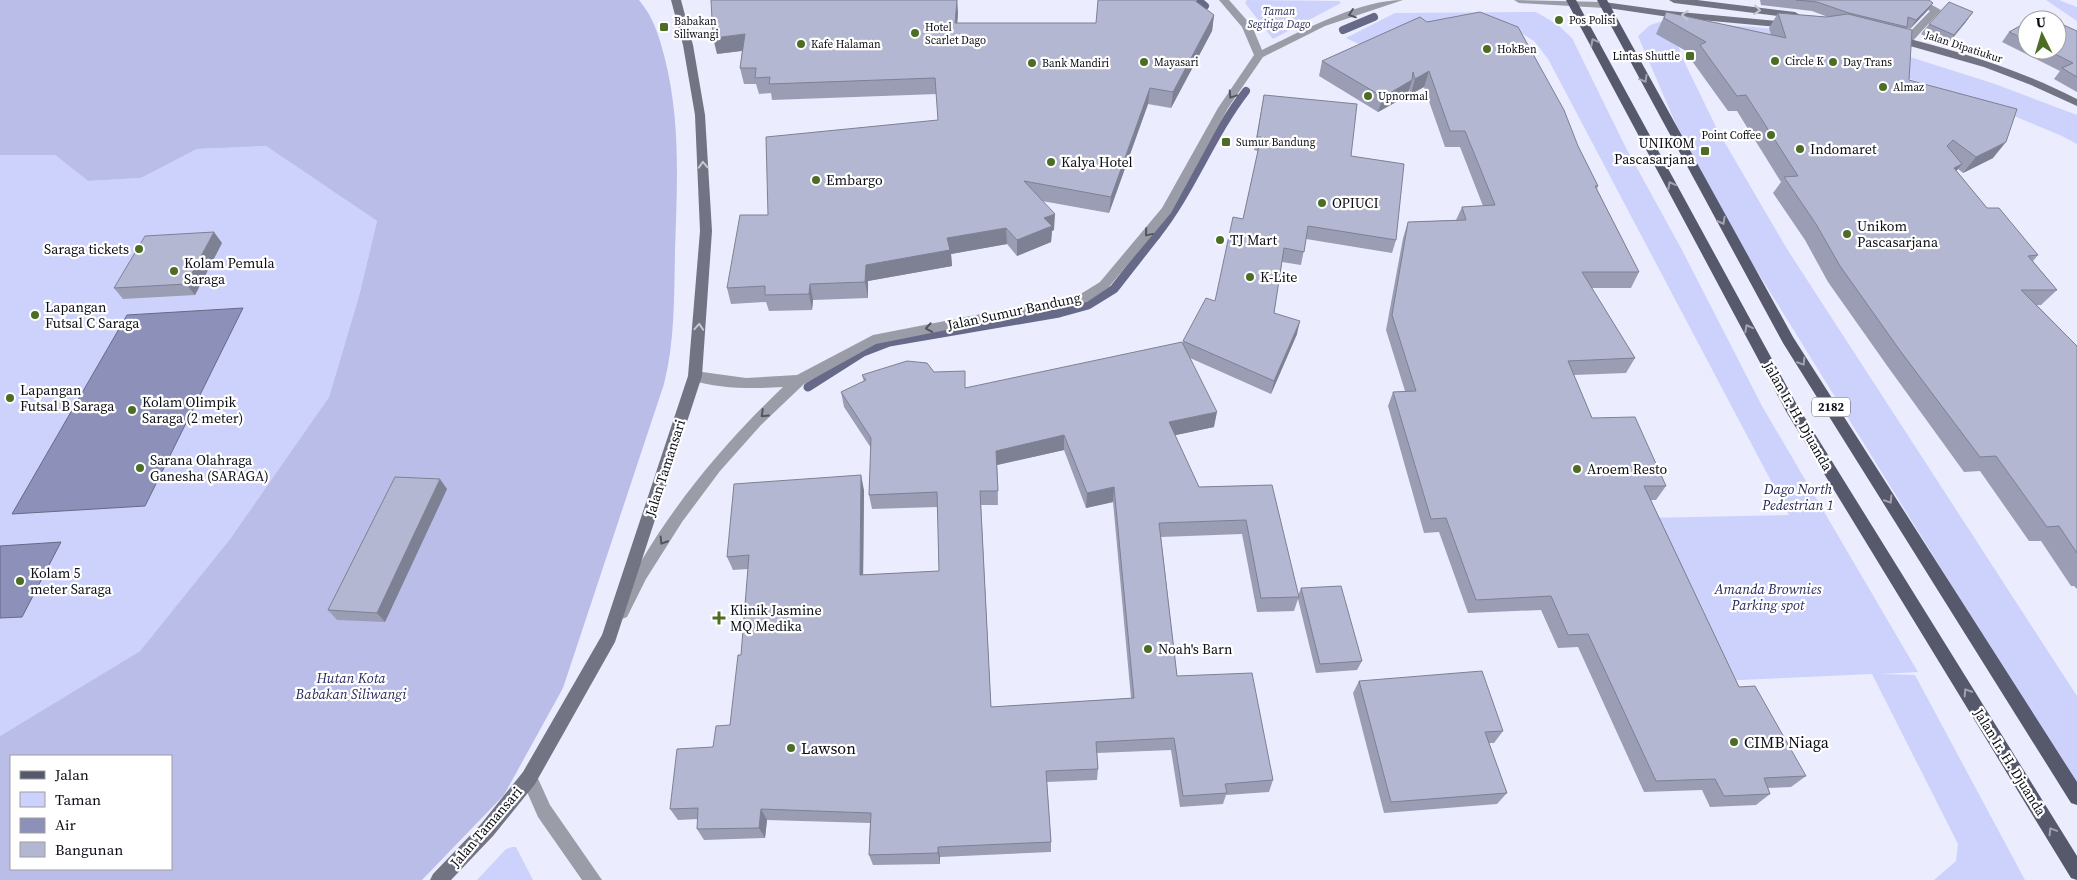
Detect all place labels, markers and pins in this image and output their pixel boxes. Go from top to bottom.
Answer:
place label: Pos Polisi [1569,13,1615,28]
place label: Babakan Siliwangi [674,14,719,42]
marker: Pos Polisi [1553,14,1565,26]
place label: Hotel Scarlet Dago [925,20,986,48]
marker: Babakan Siliwangi [658,21,670,33]
marker: Hotel Scarlet Dago [909,27,921,39]
place label: Kafe Halaman [811,37,881,52]
marker: Kafe Halaman [795,38,807,50]
place label: HokBen [1497,42,1537,57]
marker: HokBen [1481,43,1493,55]
place label: Lintas Shuttle [1612,49,1680,64]
marker: Lintas Shuttle [1684,50,1696,62]
place label: Circle K [1785,54,1824,69]
place label: Mayasari [1154,55,1199,70]
marker: Circle K [1769,55,1781,67]
place label: Day Trans [1843,55,1892,70]
place label: Bank Mandiri [1042,56,1109,71]
marker: Mayasari [1138,56,1150,68]
marker: Day Trans [1827,56,1839,68]
marker: Bank Mandiri [1026,57,1038,69]
place label: Almaz [1893,80,1924,95]
marker: Almaz [1877,81,1889,93]
place label: Upnormal [1378,89,1428,104]
marker: Upnormal [1362,90,1374,102]
place label: Point Coffee [1701,128,1761,143]
marker: Point Coffee [1765,129,1777,141]
place label: UNIKOM Pascasarjana [1614,133,1696,169]
place label: Sumur Bandung [1236,135,1316,150]
marker: Sumur Bandung [1220,136,1232,148]
place label: Indomaret [1810,139,1877,159]
marker: Indomaret [1794,143,1806,155]
marker: UNIKOM Pascasarjana [1699,145,1711,157]
place label: Kalya Hotel [1061,152,1133,172]
marker: Kalya Hotel [1045,156,1057,168]
place label: Embargo [826,170,883,190]
marker: Embargo [810,174,822,186]
place label: OPIUCI [1332,193,1379,213]
marker: OPIUCI [1316,197,1328,209]
place label: Unikom Pascasarjana [1857,216,1939,252]
marker: Unikom Pascasarjana [1841,228,1853,240]
place label: TJ Mart [1230,230,1278,250]
marker: TJ Mart [1214,234,1226,246]
place label: Saraga tickets [44,239,129,259]
marker: Saraga tickets [133,243,145,255]
place label: Kolam Pemula Saraga [184,253,275,289]
marker: Kolam Pemula Saraga [168,265,180,277]
place label: K-Lite [1260,267,1298,287]
marker: K-Lite [1244,271,1256,283]
place label: Lapangan Futsal C Saraga [45,297,140,333]
marker: Lapangan Futsal C Saraga [29,309,41,321]
place label: Lapangan Futsal B Saraga [20,380,115,416]
marker: Lapangan Futsal B Saraga [4,392,16,404]
place label: Kolam Olimpik Saraga (2 meter) [142,392,243,428]
marker: Kolam Olimpik Saraga (2 meter) [126,404,138,416]
place label: Sarana Olahraga Ganesha (SARAGA) [150,450,269,486]
place label: Aroem Resto [1587,459,1668,479]
marker: Sarana Olahraga Ganesha (SARAGA) [134,462,146,474]
marker: Aroem Resto [1571,463,1583,475]
place label: Kolam 5 meter Saraga [30,563,113,599]
marker: Kolam 5 meter Saraga [14,575,26,587]
place label: Klinik Jasmine MQ Medika [730,600,822,636]
marker: Klinik Jasmine MQ Medika [712,611,726,625]
place label: Noah's Barn [1158,639,1233,659]
marker: Noah's Barn [1142,643,1154,655]
place label: CIMB Niaga [1744,731,1830,753]
marker: CIMB Niaga [1728,736,1740,748]
place label: Lawson [801,737,856,759]
marker: Lawson [785,742,797,754]

